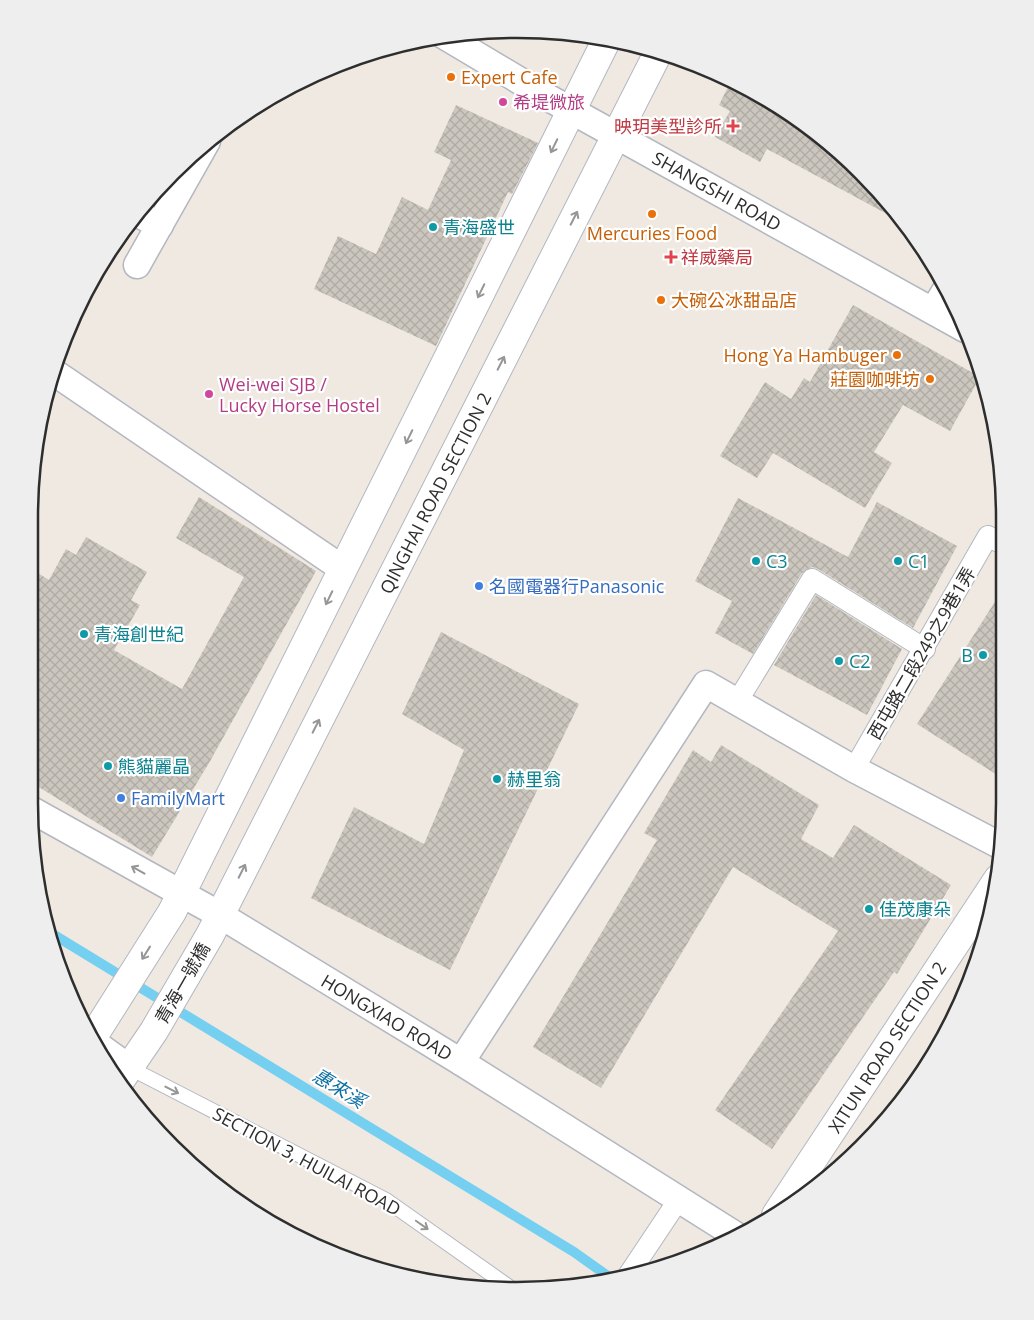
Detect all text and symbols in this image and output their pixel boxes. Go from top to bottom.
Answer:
place label: Expert Cafe [461,65,558,89]
marker: Expert Cafe [445,71,457,83]
place label: 希堤微旅 [513,90,585,114]
marker: 希堤微旅 [497,96,509,108]
place label: 映玥美型診所 [614,114,722,138]
marker: 映玥美型診所 [726,119,740,133]
one-way arrow [549,138,559,153]
street label: SHANGSHI ROAD [648,146,786,236]
marker: Mercuries Food [646,208,658,220]
one-way arrow [569,211,579,226]
place label: 青海盛世 [443,215,515,239]
marker: 青海盛世 [427,221,439,233]
place label: Mercuries Food [587,221,717,245]
place label: 祥威藥局 [681,245,753,269]
marker: 祥威藥局 [665,251,677,263]
one-way arrow [476,283,485,298]
place label: 大碗公冰甜品店 [671,288,797,312]
marker: 大碗公冰甜品店 [655,294,667,306]
place label: Hong Ya Hambuger [723,343,888,367]
marker: Hong Ya Hambuger [891,349,903,361]
one-way arrow [497,356,506,371]
place label: 莊園咖啡坊 [830,367,920,391]
place label: Wei-wei SJB / Lucky Horse Hostel [219,372,380,417]
marker: 莊園咖啡坊 [924,373,936,385]
marker: Wei-wei SJB / Lucky Horse Hostel [203,388,215,400]
street label: QINGHAI ROAD SECTION 2 [374,388,496,598]
one-way arrow [404,429,414,444]
place label: C3 [766,549,788,573]
place label: C1 [908,549,930,573]
marker: C3 [750,555,762,567]
marker: C1 [892,555,904,567]
street label: 西屯路二段249之9巷1弄 [862,562,980,744]
place label: 名國電器行Panasonic [489,574,665,598]
marker: 名國電器行Panasonic [473,580,485,592]
one-way arrow [324,590,333,605]
place label: 青海創世紀 [94,622,184,646]
marker: 青海創世紀 [78,628,90,640]
place label: B [961,643,973,667]
place label: C2 [849,649,871,673]
marker: B [977,649,989,661]
marker: C2 [833,655,845,667]
one-way arrow [311,719,321,734]
place label: 熊貓麗晶 [118,754,190,778]
marker: 熊貓麗晶 [102,760,114,772]
place label: 赫里翁 [507,767,561,791]
marker: 赫里翁 [491,773,503,785]
place label: FamilyMart [131,786,225,810]
marker: FamilyMart [115,792,127,804]
one-way arrow [238,864,247,879]
one-way arrow [131,865,146,875]
place label: 佳茂康朵 [879,897,951,921]
marker: 佳茂康朵 [863,903,875,915]
street label: 青海一號橋 [149,938,215,1028]
one-way arrow [141,946,151,960]
street label: XITUN ROAD SECTION 2 [823,957,951,1137]
street label: HONGXIAO ROAD [317,968,457,1066]
water label: 惠來溪 [308,1062,373,1115]
one-way arrow [164,1085,179,1095]
street label: SECTION 3, HUILAI ROAD [209,1101,405,1221]
one-way arrow [415,1220,429,1230]

